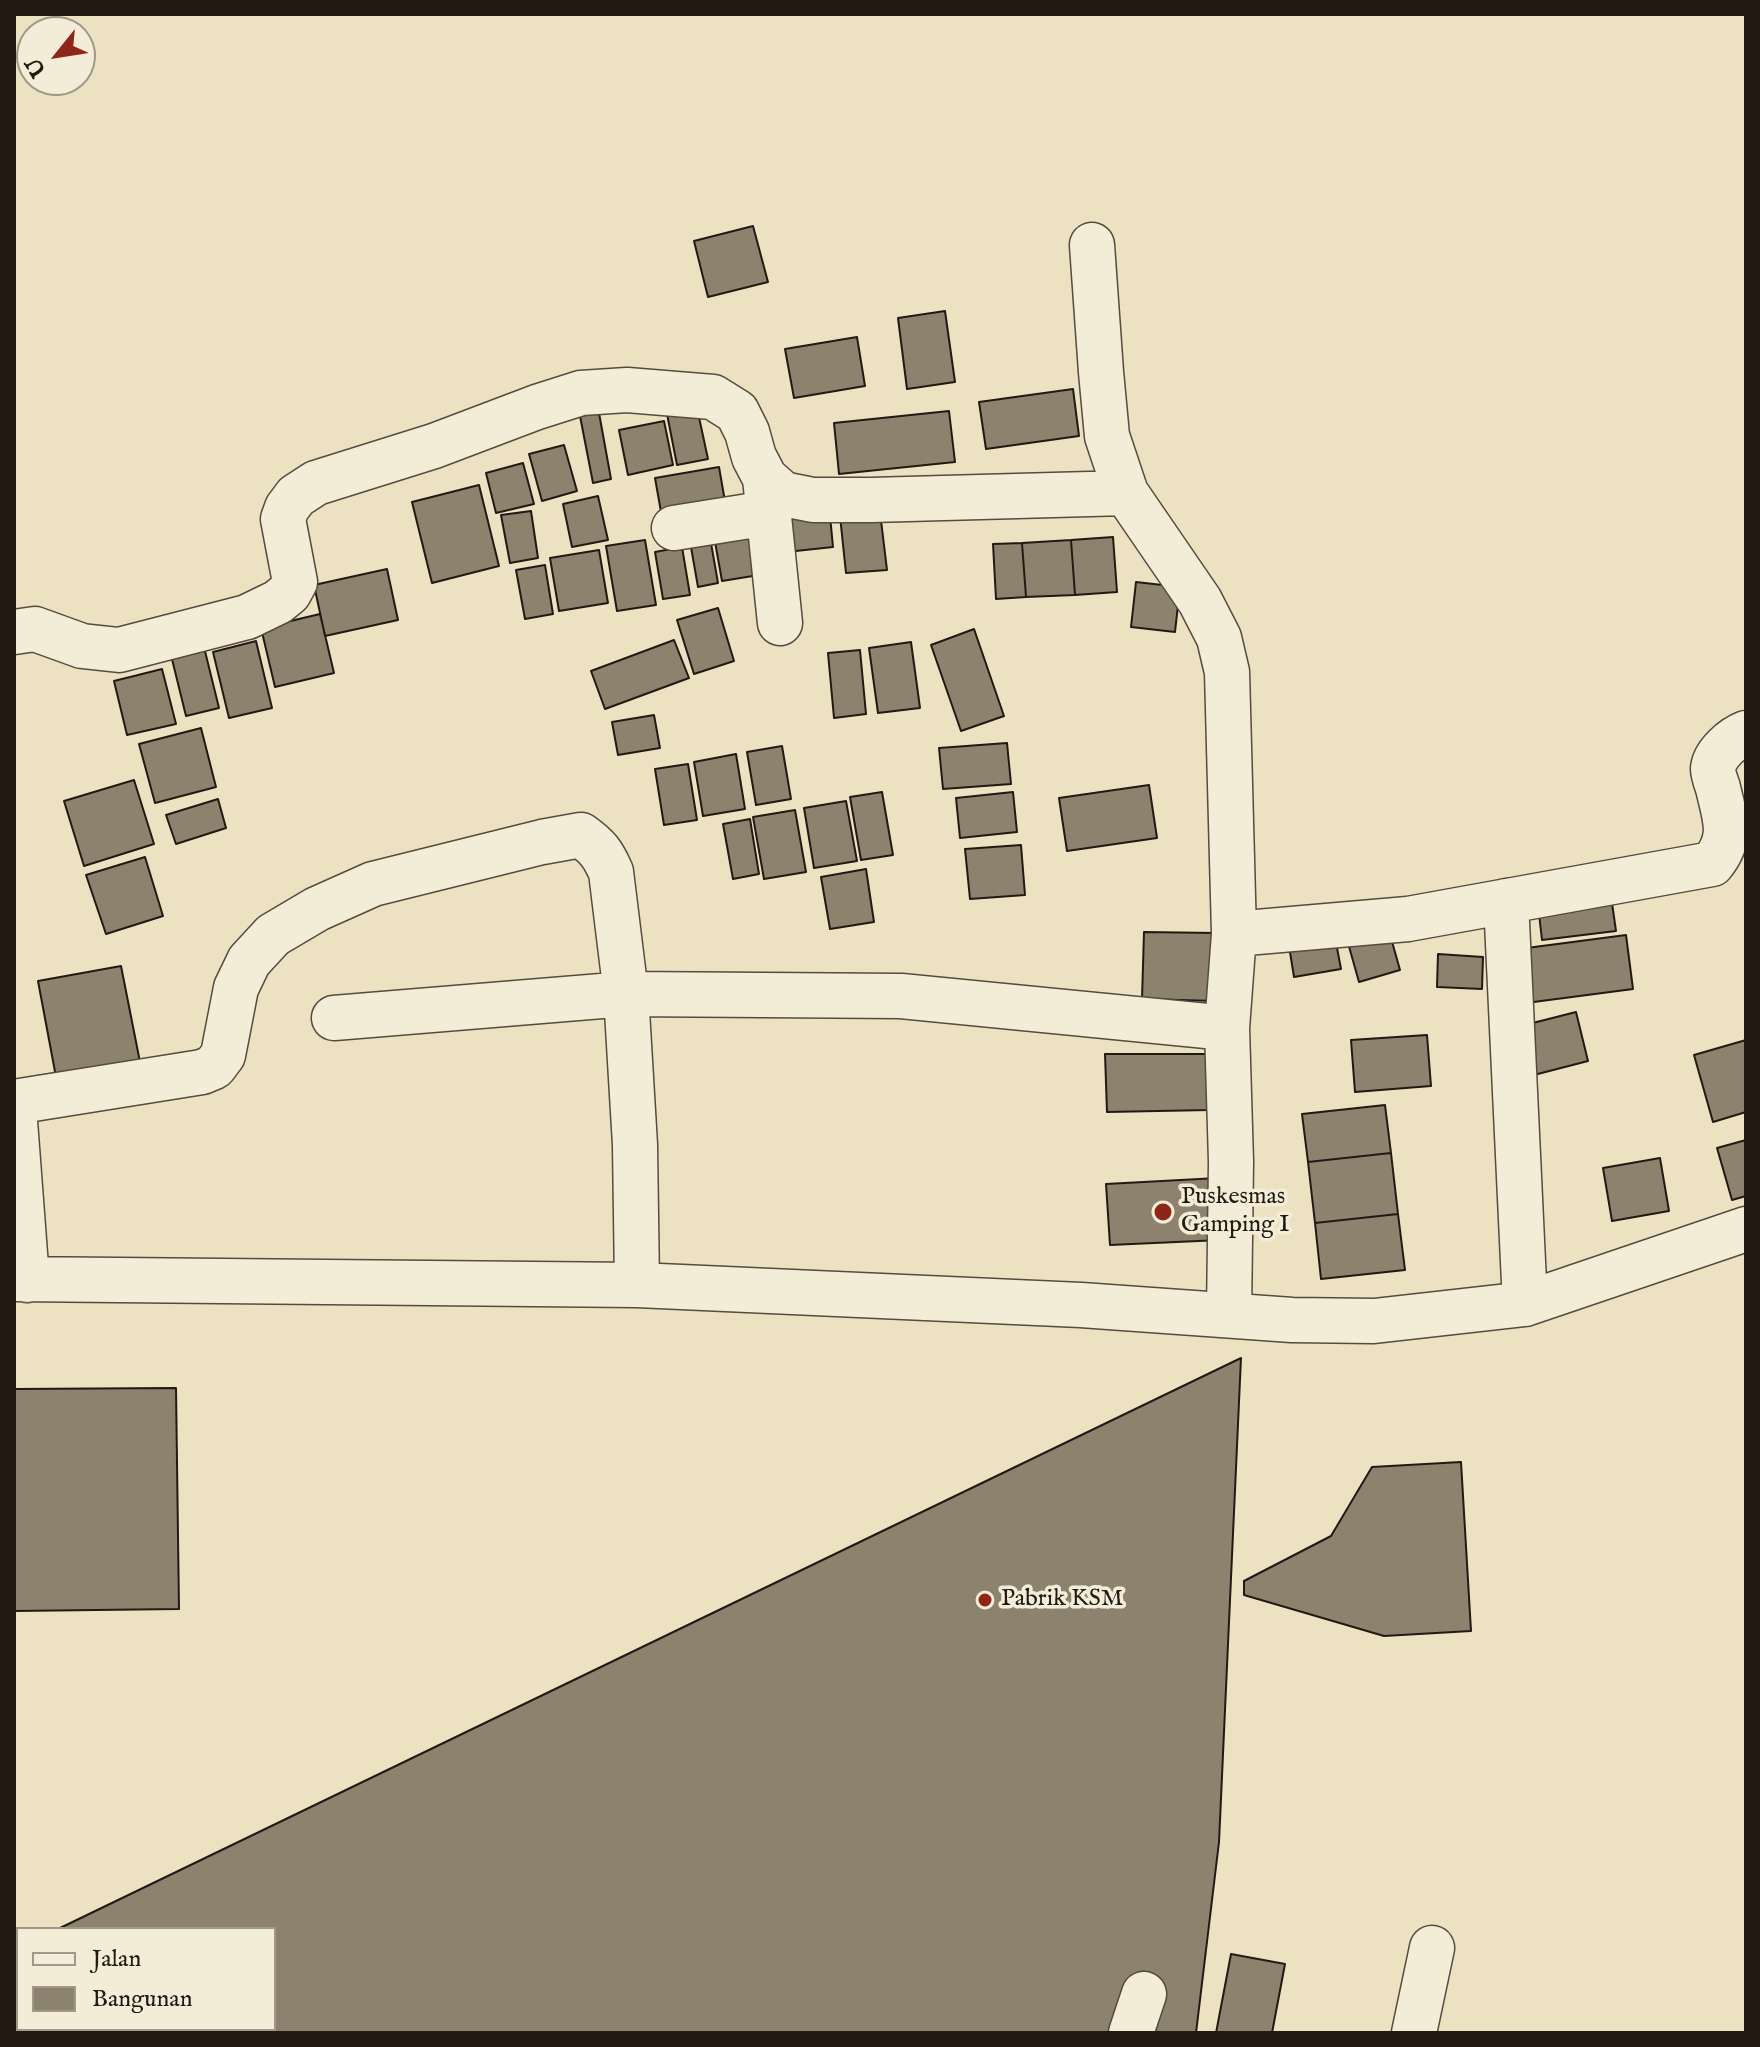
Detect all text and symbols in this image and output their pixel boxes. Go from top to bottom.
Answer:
north arrow [16,16,96,96]
text: U [20,52,54,82]
place label: Puskesmas Gamping I [1181,1184,1290,1240]
marker: Puskesmas Gamping I [1152,1201,1174,1223]
place label: Pabrik KSM [1001,1586,1123,1614]
marker: Pabrik KSM [976,1591,994,1609]
legend [16,1927,276,2031]
text: Jalan [92,1944,141,1975]
text: Bangunan [92,1984,192,2015]

